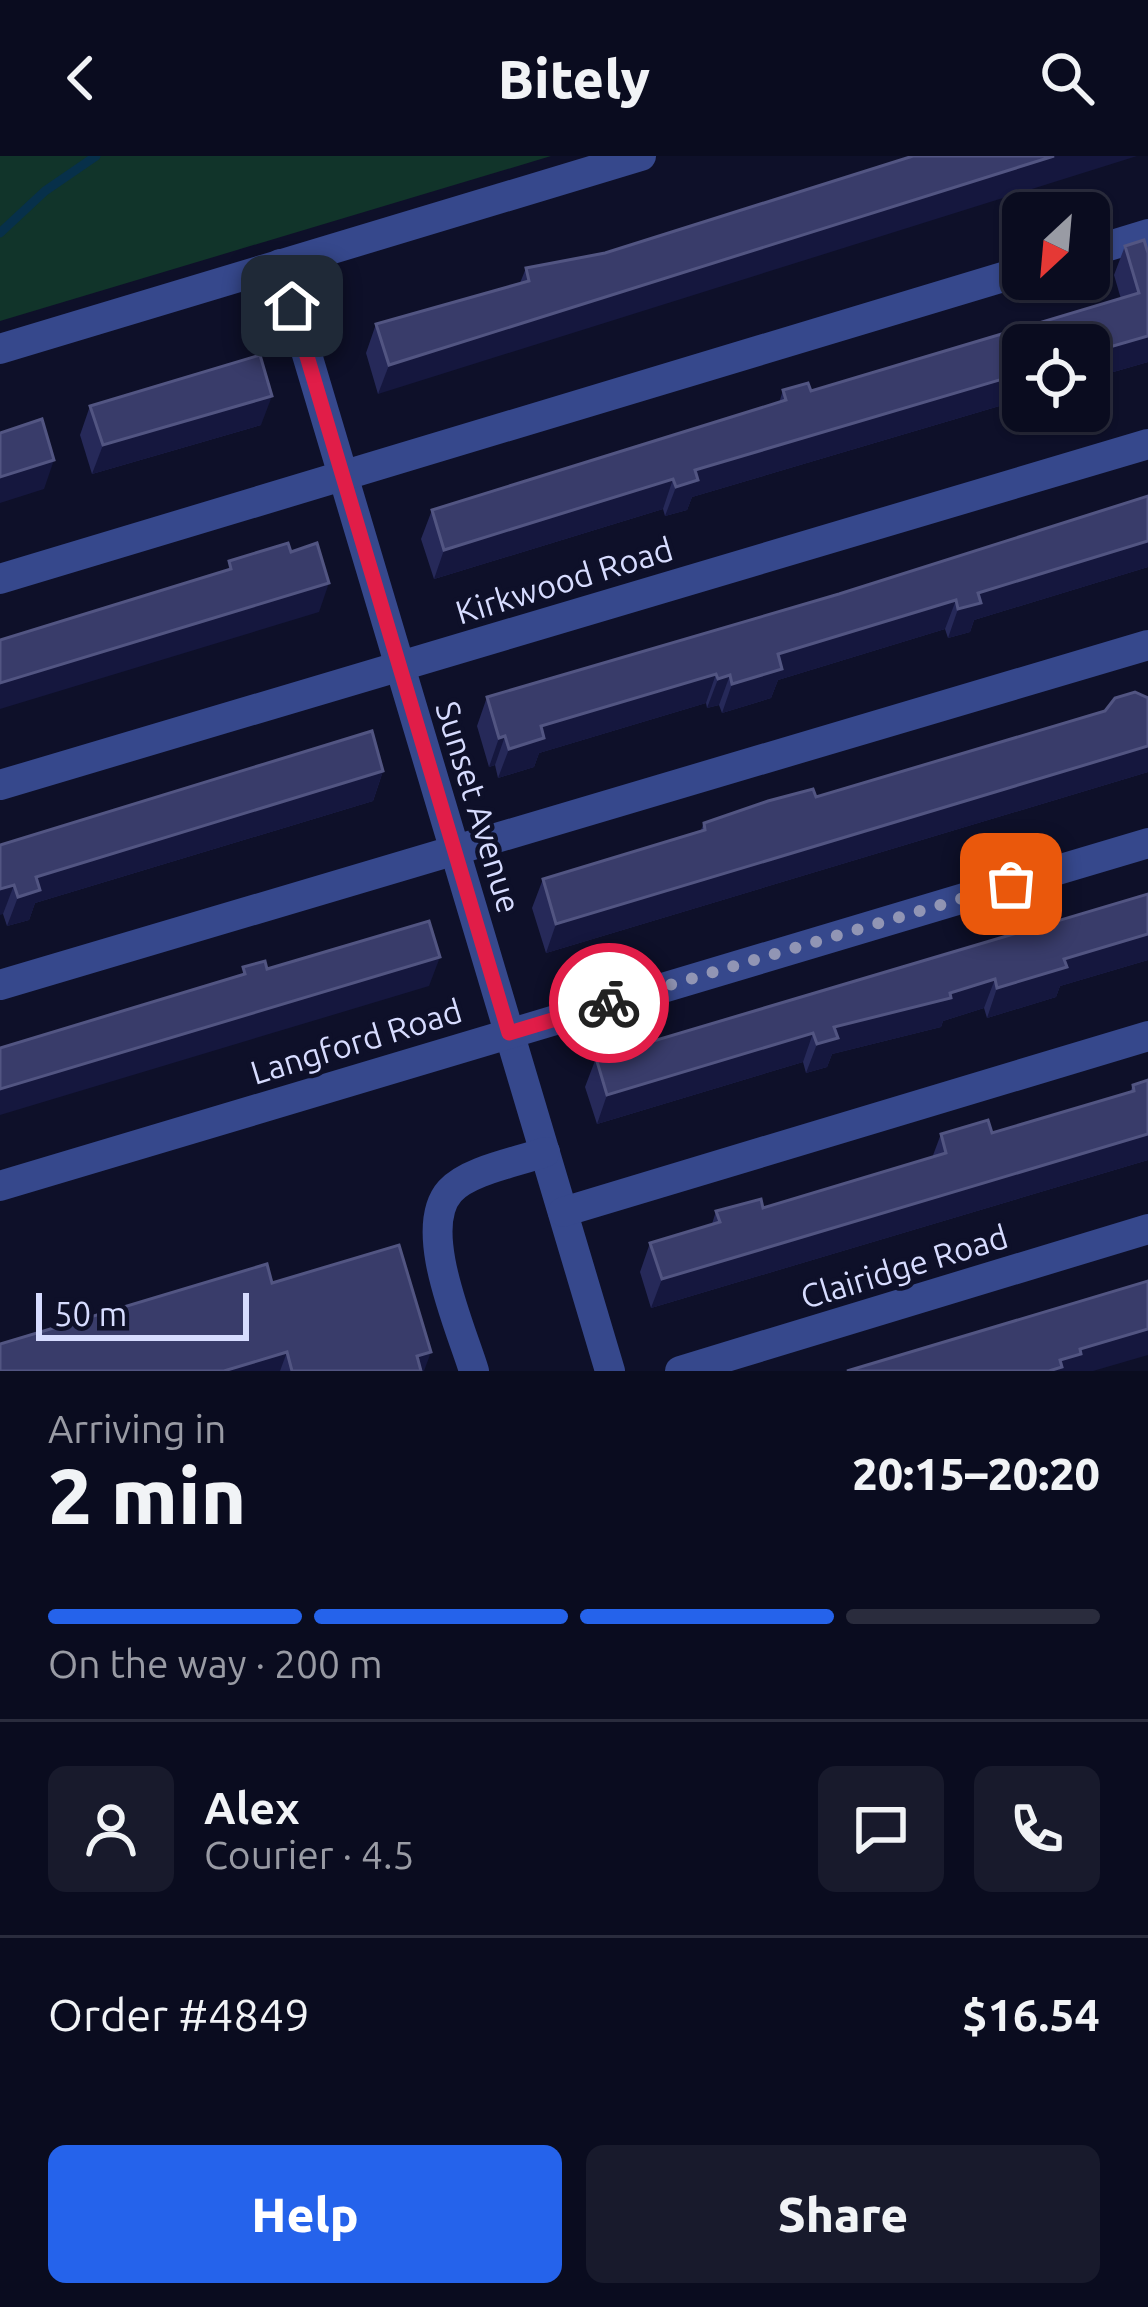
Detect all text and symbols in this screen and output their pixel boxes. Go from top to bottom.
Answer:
icon: back [48,45,114,111]
icon: search [1034,45,1100,111]
text: Bitely [498,48,650,108]
north arrow [1002,192,1110,300]
map controls [1002,192,1110,432]
pin [241,255,343,357]
icon: home [259,273,325,339]
button: locate [1002,324,1110,432]
street label: Kirkwood Road [451,529,677,631]
street label: Sunset Avenue [429,697,529,917]
pin [960,833,1062,935]
icon: bag [978,851,1044,917]
courier [549,943,669,1063]
icon: bike [576,970,642,1036]
street label: Langford Road [246,991,466,1091]
street label: Clairidge Road [796,1217,1012,1315]
scale bar [36,1287,249,1340]
text: 50 m [54,1295,127,1332]
text: Arriving in [48,1407,226,1450]
text: 20:15–20:20 [852,1448,1100,1499]
text: 2 min [48,1451,246,1539]
text: On the way · 200 m [48,1642,383,1685]
button: person [48,1766,174,1892]
button: chat [818,1766,944,1892]
button: phone [974,1766,1100,1892]
text: Alex [204,1782,300,1833]
text: Courier · 4.5 [204,1833,415,1876]
text: Order #4849 [48,1989,310,2040]
text: $16.54 [962,1989,1100,2040]
button: Help [48,2145,562,2283]
button: Share [586,2145,1100,2283]

